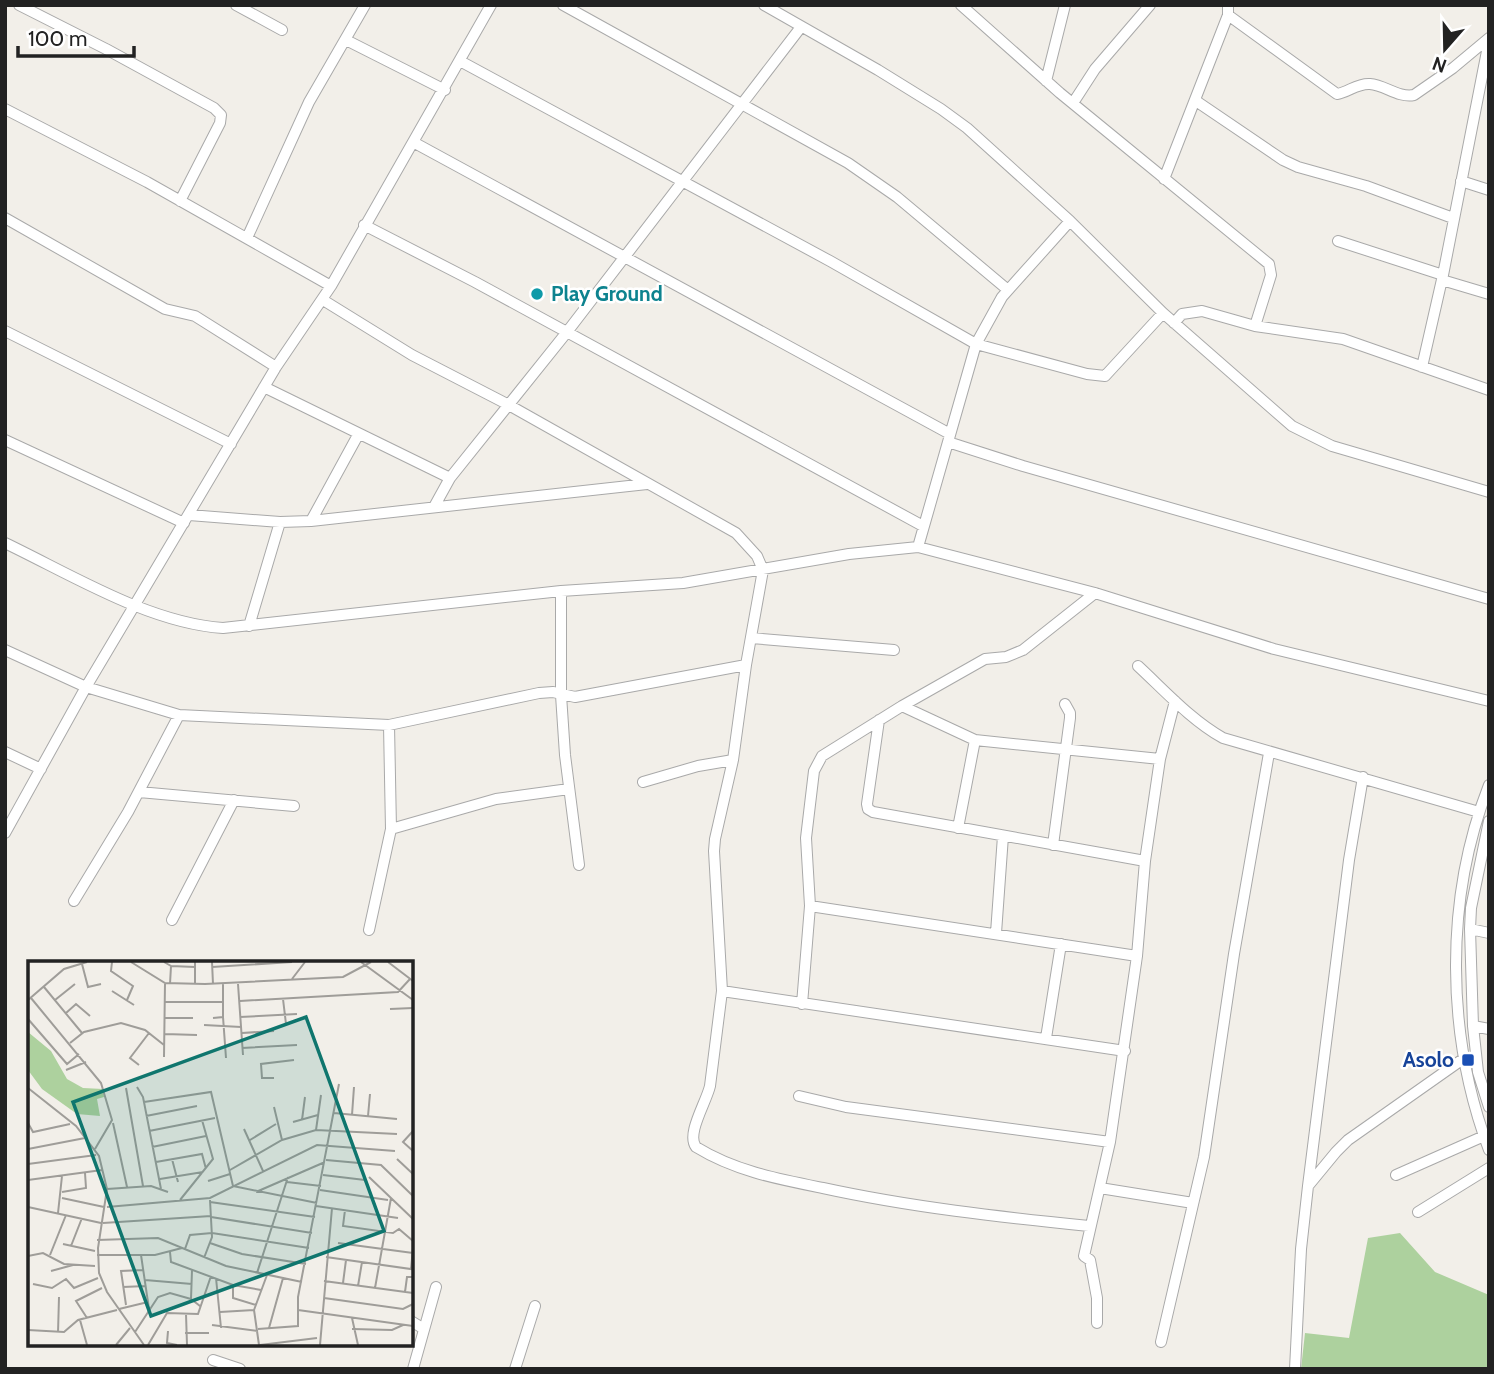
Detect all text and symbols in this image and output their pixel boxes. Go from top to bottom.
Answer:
scale bar [18,14,133,58]
north arrow [1410,14,1480,84]
text: 100 m [28,26,87,51]
text: N [1429,51,1450,78]
place label: Play Ground [551,281,663,306]
marker: Play Ground [529,286,545,302]
inset map [28,961,413,1346]
place label: Asolo [1403,1047,1454,1072]
marker: Asolo [1460,1052,1476,1068]

